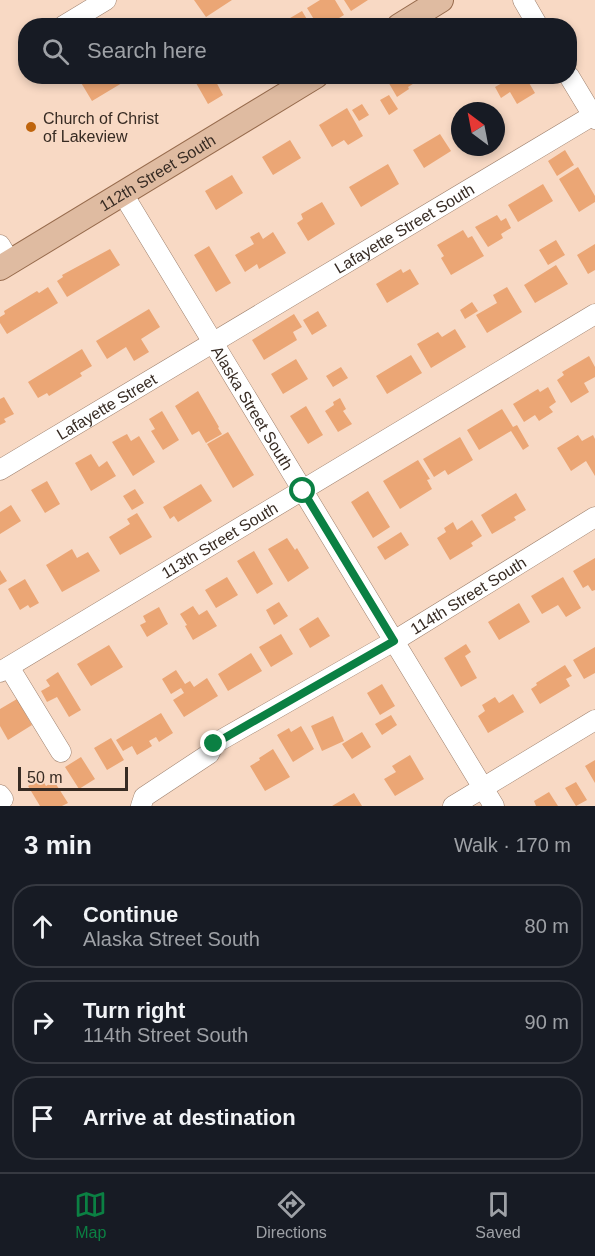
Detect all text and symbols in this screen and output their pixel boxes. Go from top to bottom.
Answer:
search box [18,18,577,84]
icon: search [39,35,72,68]
text: Search here [87,38,207,63]
north arrow [451,102,505,156]
place label: Church of Christ of Lakeview [43,110,159,145]
marker: Church of Christ of Lakeview [24,120,38,134]
street label: 112th Street South [96,131,218,214]
street label: Lafayette Street South [331,180,477,276]
street label: Alaska Street South [209,343,297,473]
street label: Lafayette Street [54,370,160,443]
route start [289,477,315,503]
street label: 113th Street South [158,499,280,581]
street label: 114th Street South [407,553,529,637]
route end [200,730,226,756]
scale bar [18,764,128,792]
text: 50 m [27,769,63,786]
text: 3 min [24,830,92,860]
text: Walk · 170 m [454,834,571,856]
text: Continue [83,902,178,927]
icon: ahead [26,910,59,943]
text: 80 m [525,915,569,937]
text: Alaska Street South [83,928,260,950]
text: Turn right [83,998,185,1023]
icon: right [26,1006,59,1039]
text: 90 m [525,1011,569,1033]
text: 114th Street South [83,1024,248,1046]
icon: arrive [26,1102,59,1135]
text: Arrive at destination [83,1105,296,1130]
tab: Map [74,1188,107,1242]
tab: Directions [256,1188,327,1242]
tab: Saved [475,1188,521,1242]

